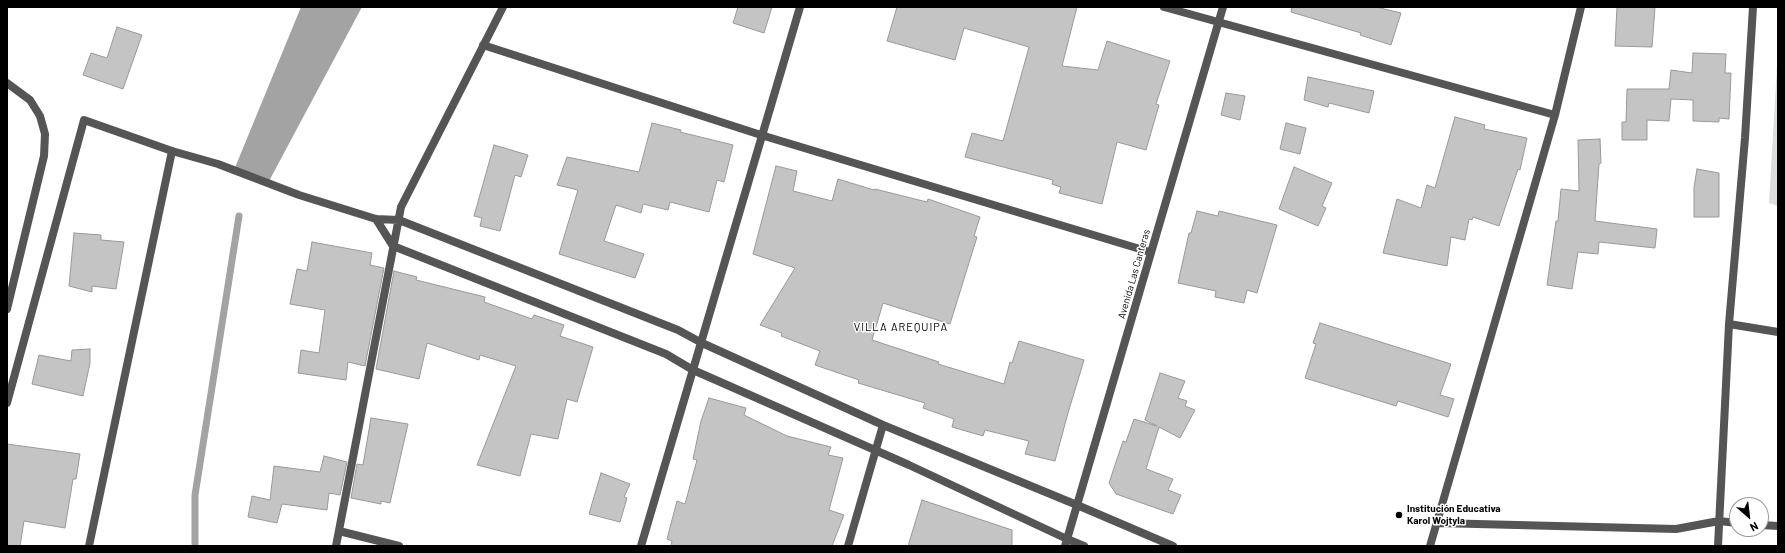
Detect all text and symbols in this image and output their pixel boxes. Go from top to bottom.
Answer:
street label: Avenida Las Canteras [1115,228,1153,320]
district label: VILLA AREQUIPA [854,320,948,334]
north arrow [1729,497,1769,537]
place label: Institución Educativa Karol Wojtyla [1407,503,1501,526]
marker: Institución Educativa Karol Wojtyla [1394,510,1404,520]
text: N [1748,520,1761,535]

